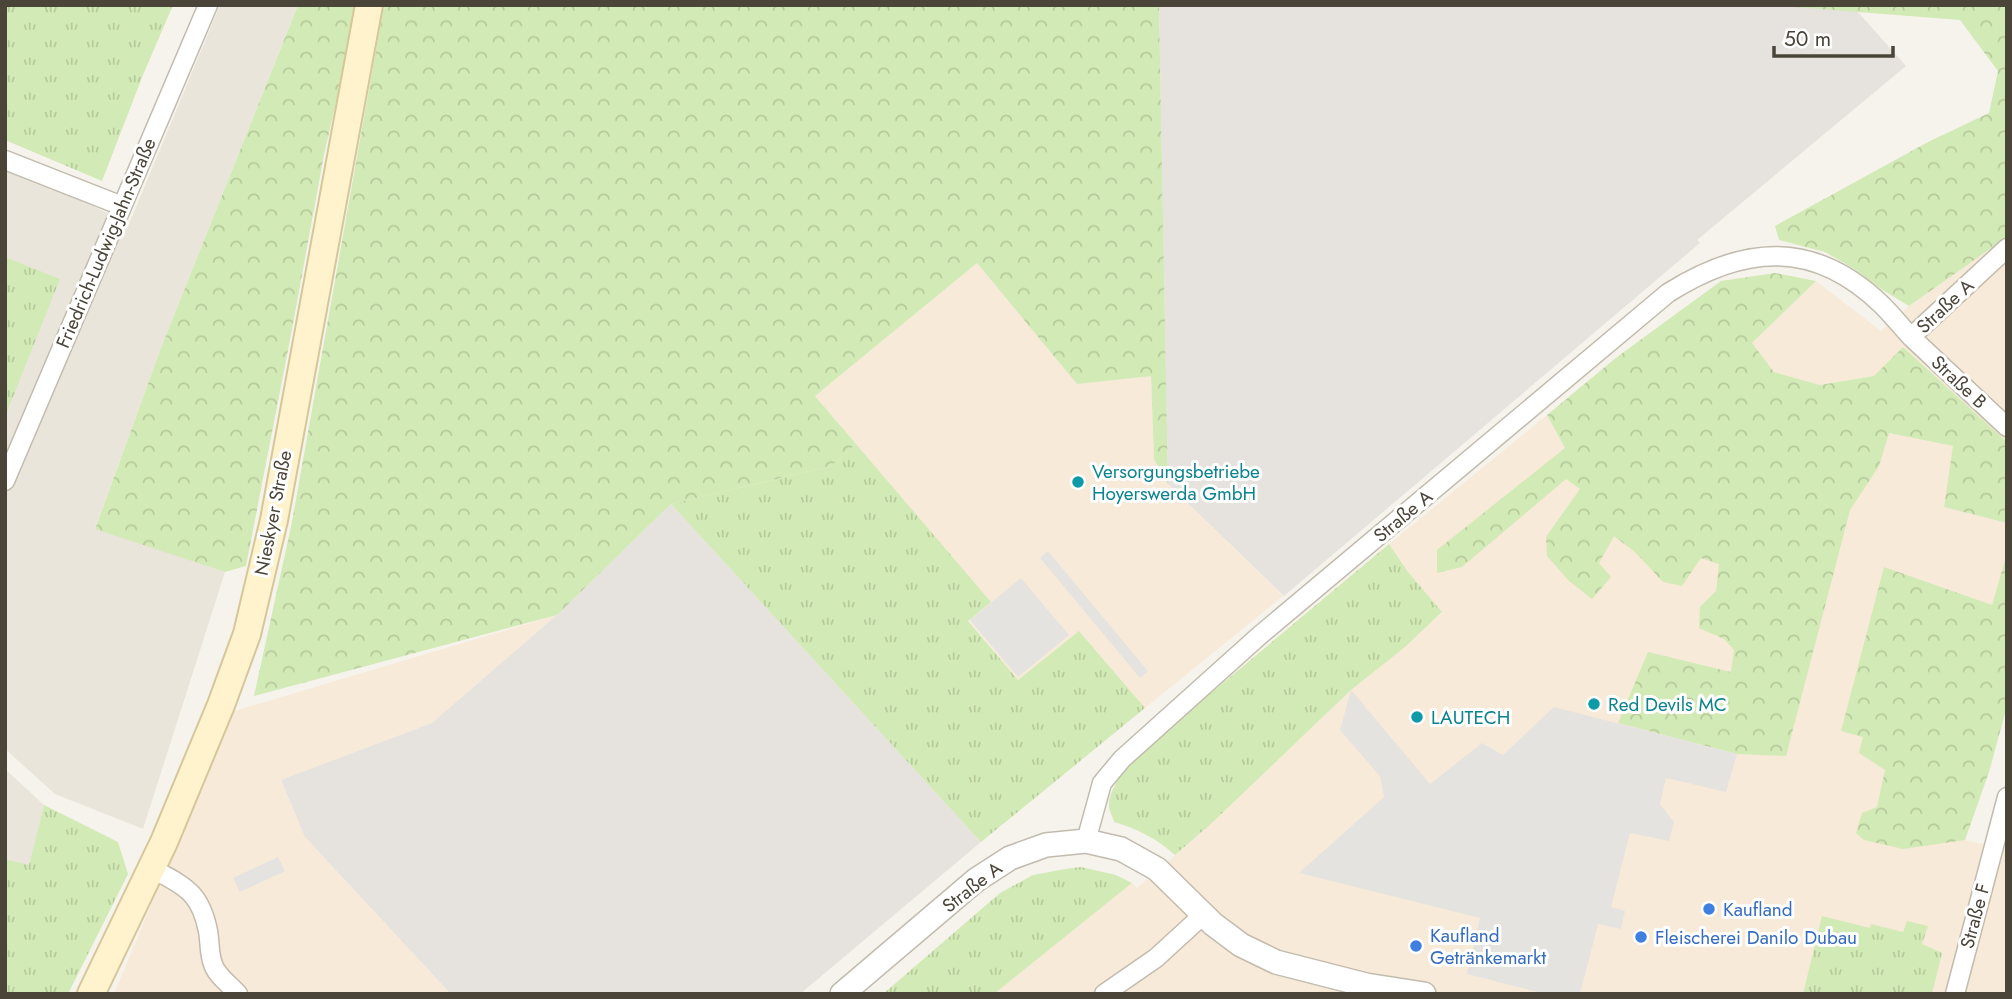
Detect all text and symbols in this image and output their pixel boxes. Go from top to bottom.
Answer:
scale bar [1774,14,1893,58]
text: 50 m [1784,24,1831,54]
street label: Friedrich-Ludwig-Jahn-Straße [49,133,163,352]
street label: Straße A [1910,272,1980,340]
street label: Straße B [1925,349,1993,415]
street label: Nieskyer Straße [248,448,298,578]
place label: Versorgungsbetriebe Hoyerswerda GmbH [1092,458,1260,507]
marker: Versorgungsbetriebe Hoyerswerda GmbH [1070,474,1086,490]
street label: Straße A [1368,483,1439,549]
place label: Red Devils MC [1608,691,1727,718]
marker: Red Devils MC [1586,696,1602,712]
place label: LAUTECH [1431,704,1510,731]
marker: LAUTECH [1409,709,1425,725]
street label: Straße A [936,855,1008,919]
street label: Straße F [1953,880,1997,952]
place label: Kaufland [1723,896,1793,923]
marker: Kaufland [1701,901,1717,917]
place label: Kaufland Getränkemarkt [1430,922,1546,971]
place label: Fleischerei Danilo Dubau [1655,924,1857,951]
marker: Fleischerei Danilo Dubau [1633,929,1649,945]
marker: Kaufland Getränkemarkt [1408,938,1424,954]

